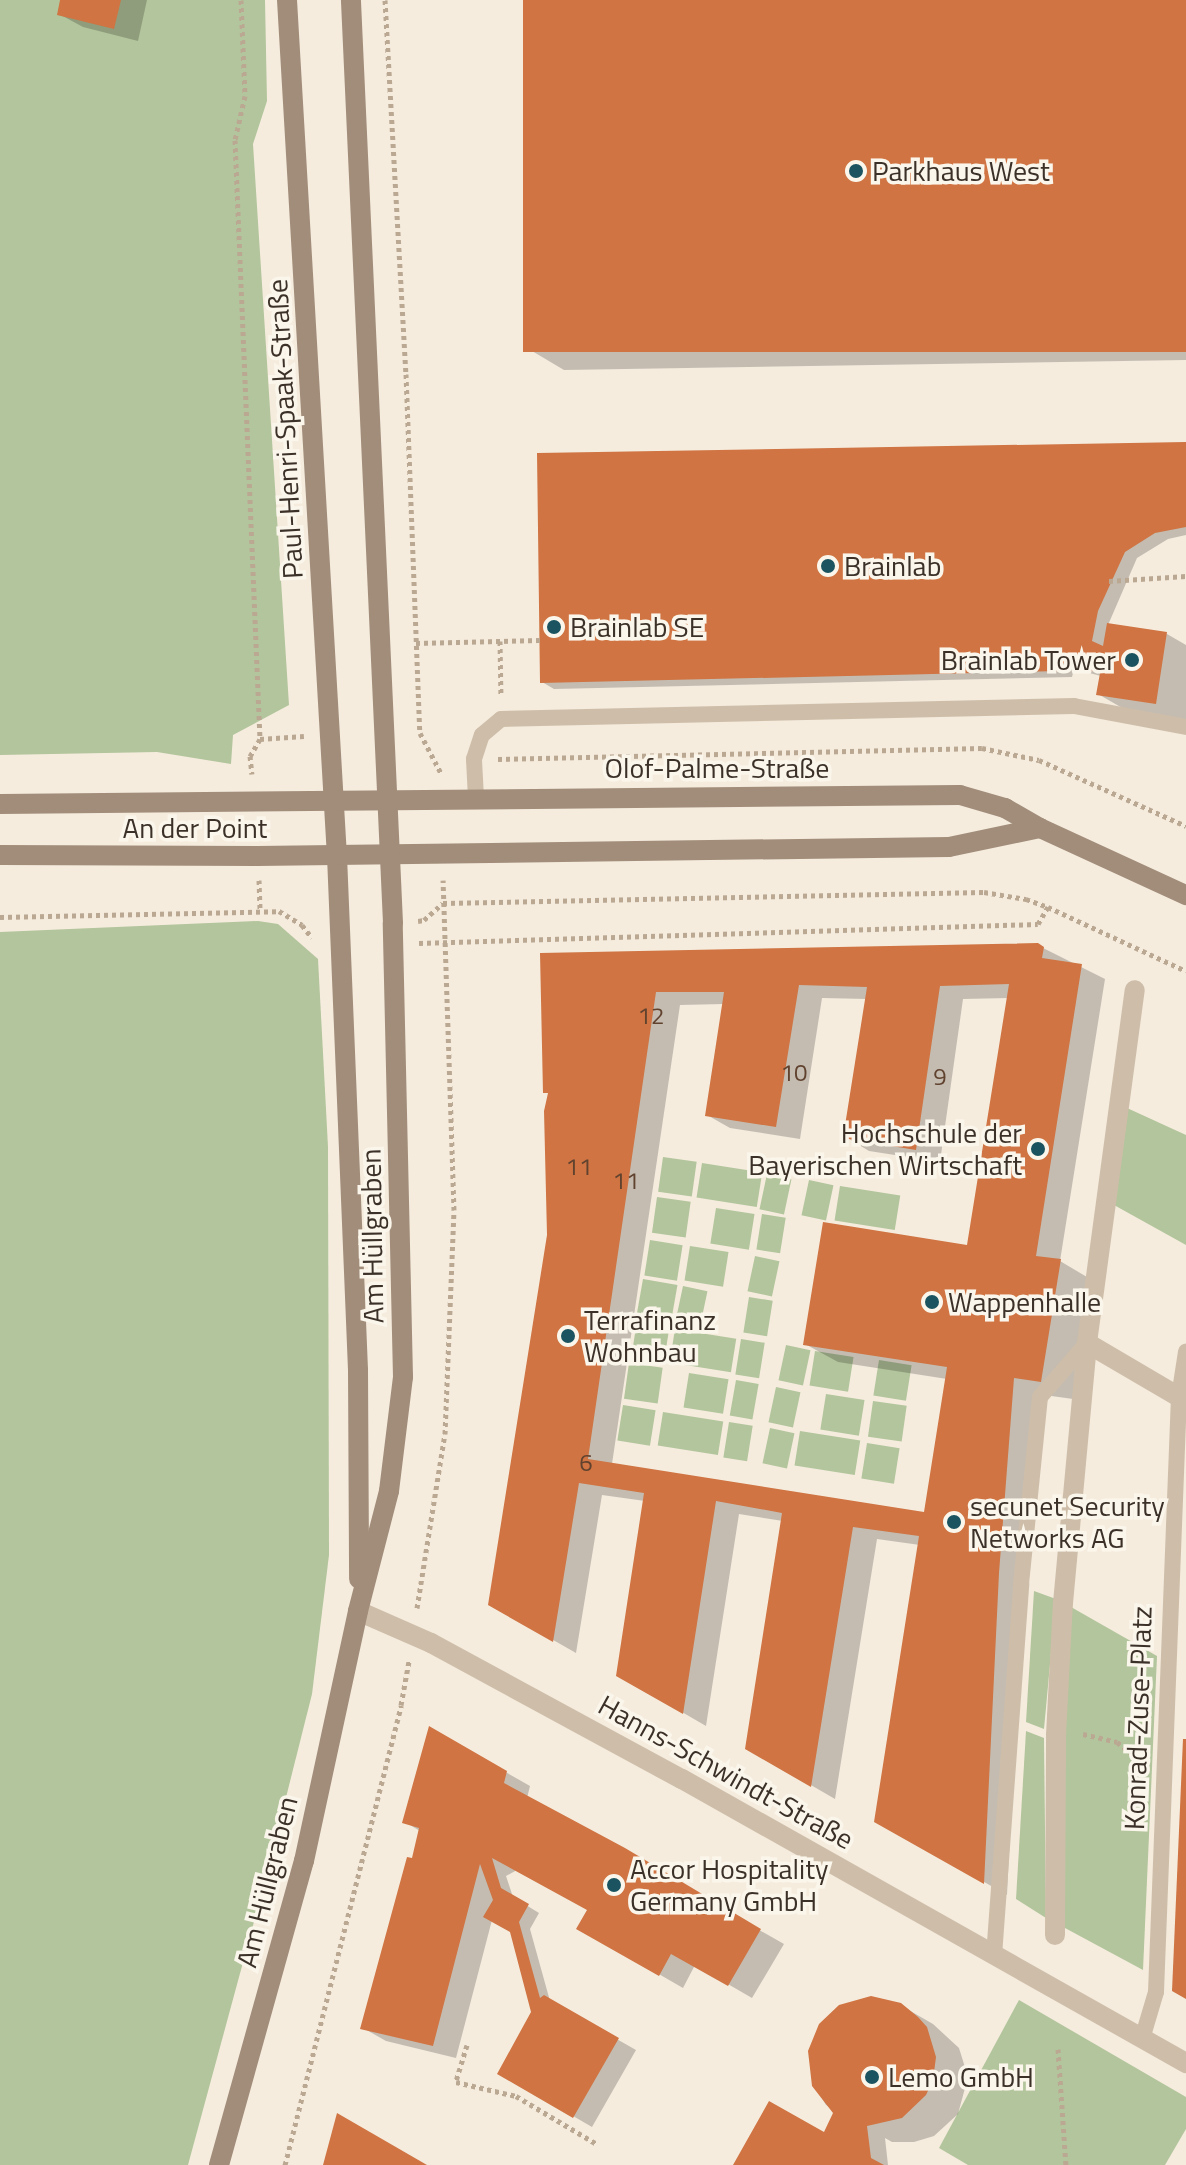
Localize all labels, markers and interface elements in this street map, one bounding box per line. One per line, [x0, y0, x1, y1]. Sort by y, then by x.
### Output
place label: Parkhaus West [872, 154, 1050, 188]
marker: Parkhaus West [847, 162, 865, 180]
street label: Paul-Henri-Spaak-Straße [260, 278, 310, 580]
place label: Brainlab [844, 549, 941, 583]
marker: Brainlab [819, 557, 837, 575]
place label: Brainlab SE [570, 610, 704, 644]
marker: Brainlab SE [545, 618, 563, 636]
place label: Brainlab Tower [941, 643, 1116, 677]
marker: Brainlab Tower [1123, 651, 1141, 669]
street label: Olof-Palme-Straße [605, 751, 829, 785]
street label: An der Point [123, 811, 267, 845]
house number: 12 [638, 1002, 664, 1030]
house number: 10 [781, 1059, 807, 1087]
house number: 9 [933, 1063, 947, 1091]
place label: Hochschule der Bayerischen Wirtschaft [748, 1116, 1022, 1182]
marker: Hochschule der Bayerischen Wirtschaft [1029, 1140, 1047, 1158]
street label: Am Hüllgraben [354, 1148, 390, 1324]
house number: 11 [566, 1153, 592, 1181]
house number: 11 [613, 1167, 639, 1195]
place label: Wappenhalle [948, 1285, 1101, 1319]
marker: Wappenhalle [923, 1293, 941, 1311]
place label: Terrafinanz Wohnbau [584, 1303, 716, 1369]
marker: Terrafinanz Wohnbau [559, 1327, 577, 1345]
house number: 6 [579, 1449, 593, 1477]
place label: secunet Security Networks AG [970, 1489, 1165, 1555]
marker: secunet Security Networks AG [945, 1513, 963, 1531]
street label: Konrad-Zuse-Platz [1117, 1605, 1159, 1831]
street label: Hanns-Schwindt-Straße [593, 1688, 859, 1856]
street label: Am Hüllgraben [230, 1793, 304, 1971]
place label: Accor Hospitality Germany GmbH [630, 1852, 828, 1918]
marker: Accor Hospitality Germany GmbH [605, 1876, 623, 1894]
place label: Lemo GmbH [888, 2060, 1034, 2094]
marker: Lemo GmbH [863, 2068, 881, 2086]

